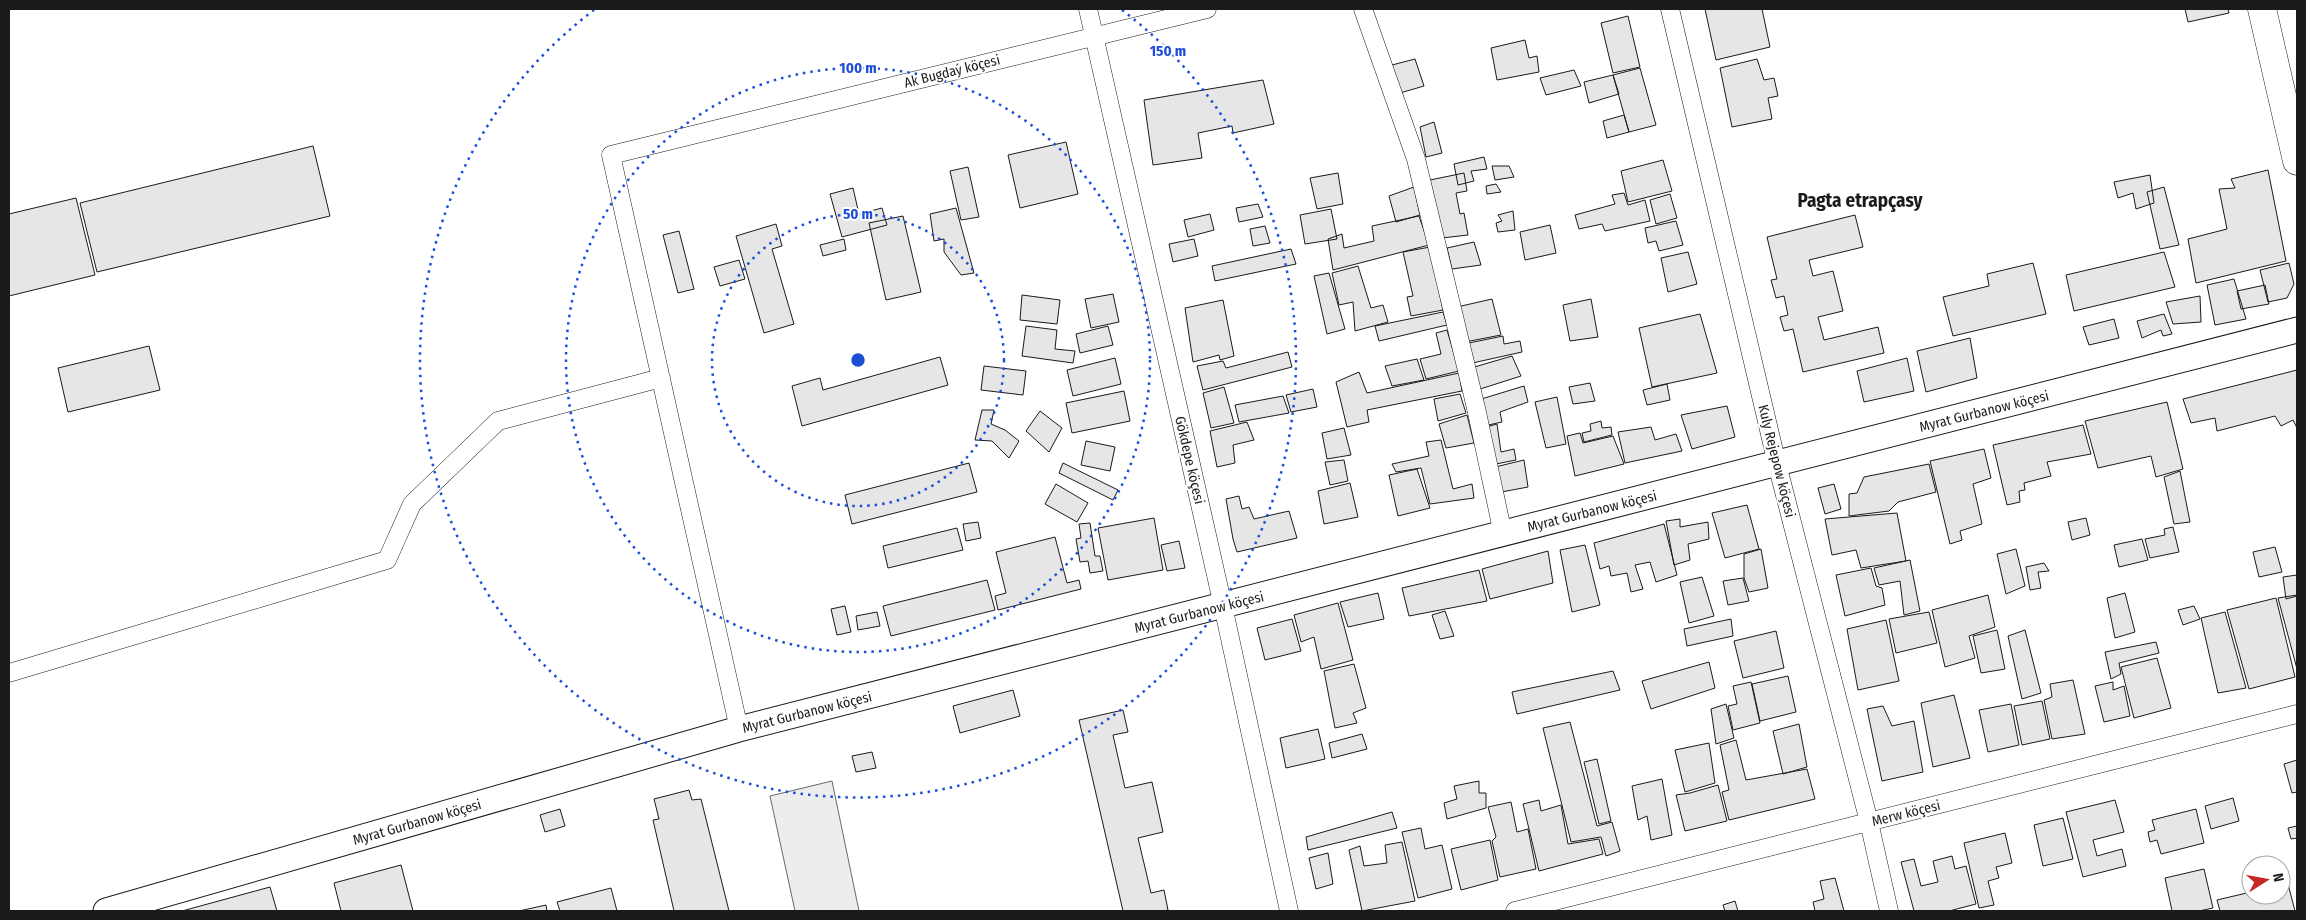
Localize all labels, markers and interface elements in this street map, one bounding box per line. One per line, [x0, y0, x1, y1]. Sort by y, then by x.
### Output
text: 150 m [1150, 42, 1186, 60]
street label: Ak Bugdaý köçesi [902, 51, 1002, 92]
text: 100 m [839, 59, 877, 77]
district label: Pagta etrapçasy [1797, 189, 1923, 212]
text: 50 m [843, 205, 873, 223]
centre of rings [849, 351, 867, 369]
street label: Myrat Gurbanow köçesi [1918, 387, 2051, 436]
street label: Kuly Rejepow köçesi [1754, 403, 1799, 519]
street label: Gökdepe köçesi [1171, 414, 1208, 506]
street label: Myrat Gurbanow köçesi [1526, 487, 1659, 536]
street label: Myrat Gurbanow köçesi [1133, 588, 1266, 637]
street label: Myrat Gurbanow köçesi [741, 688, 874, 737]
street label: Myrat Gurbanow köçesi [351, 796, 483, 849]
street label: Merw köçesi [1870, 797, 1942, 830]
north arrow [2241, 855, 2291, 905]
text: N [2269, 872, 2287, 883]

